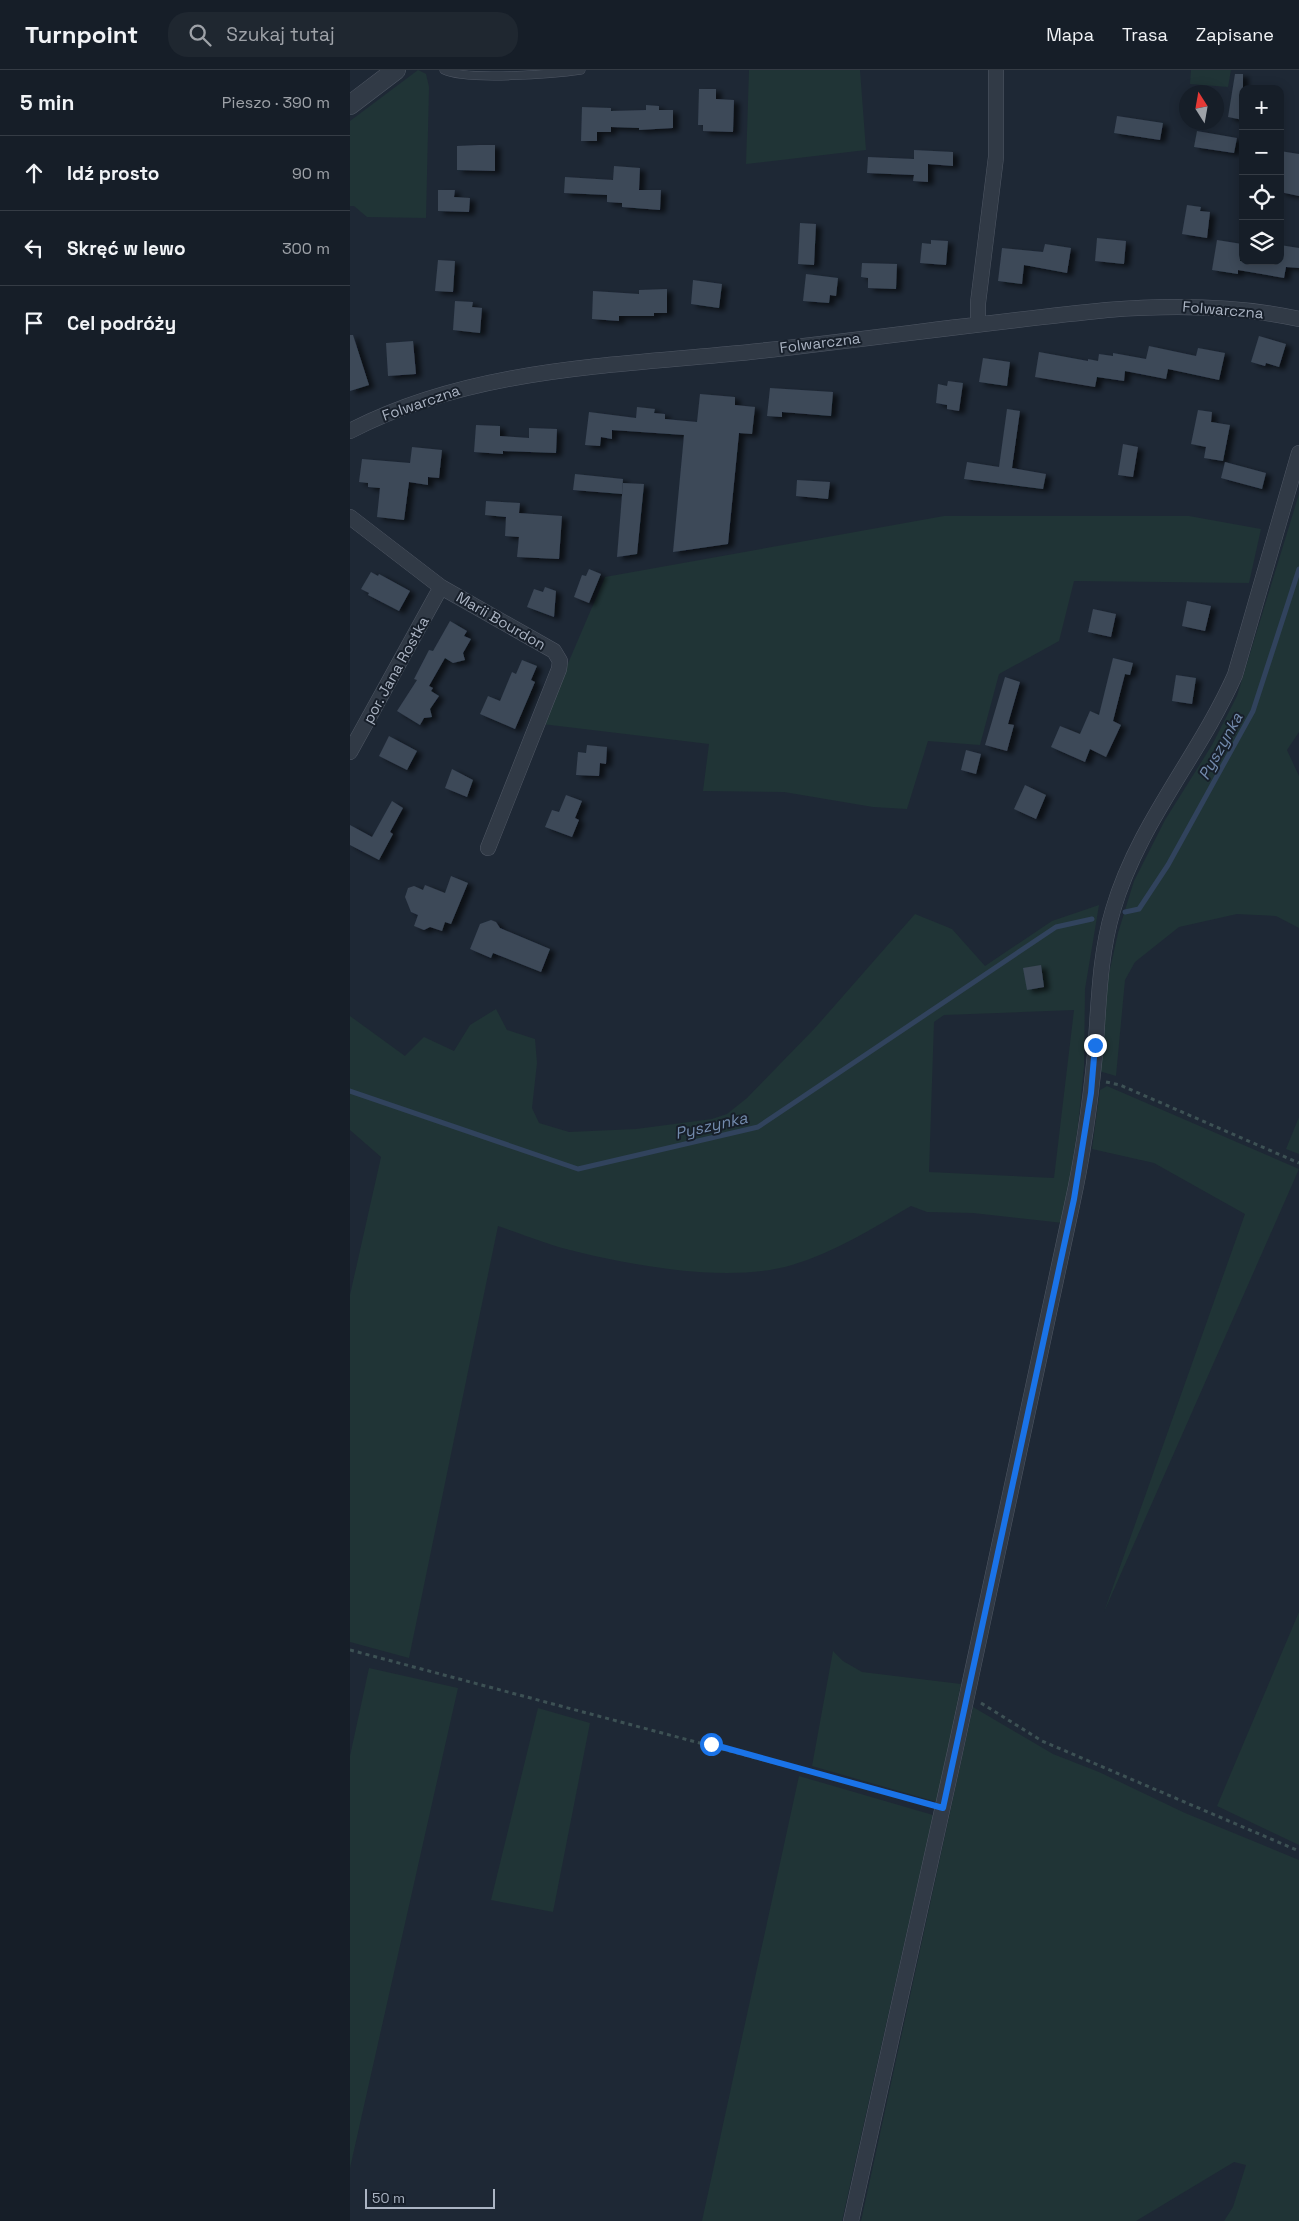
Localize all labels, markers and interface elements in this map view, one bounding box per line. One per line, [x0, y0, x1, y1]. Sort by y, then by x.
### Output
search box [168, 12, 518, 57]
text: Turnpoint [25, 19, 138, 50]
icon: search [186, 21, 214, 49]
text: Szukaj tutaj [226, 22, 335, 47]
text: Mapa [1046, 23, 1094, 46]
text: Trasa [1122, 23, 1168, 46]
text: Zapisane [1196, 23, 1274, 46]
north arrow [1179, 85, 1224, 130]
map controls [1239, 85, 1284, 265]
button: + [1239, 85, 1284, 130]
text: 5 min [20, 89, 74, 116]
text: Pieszo · 390 m [222, 92, 330, 113]
button: − [1239, 130, 1284, 175]
icon: ahead [20, 159, 48, 187]
text: Idź prosto [67, 161, 159, 186]
text: 90 m [292, 163, 330, 184]
button: locate [1239, 175, 1284, 220]
button: layers [1239, 220, 1284, 265]
icon: left [20, 234, 48, 262]
text: Skręć w lewo [67, 236, 186, 261]
text: 300 m [282, 238, 330, 259]
street label: Folwarczna [1182, 297, 1265, 323]
icon: arrive [20, 309, 48, 337]
text: Cel podróży [67, 311, 176, 336]
street label: Folwarczna [778, 328, 862, 357]
street label: Folwarczna [379, 380, 463, 425]
street label: Marii Bourdon [453, 587, 549, 654]
street label: por. Jana Rostka [358, 613, 433, 727]
water label: Pyszynka [1193, 708, 1248, 783]
route end [1084, 1034, 1107, 1057]
water label: Pyszynka [673, 1107, 750, 1144]
route start [700, 1733, 723, 1756]
scale bar [365, 2186, 495, 2209]
text: 50 m [372, 2189, 405, 2207]

